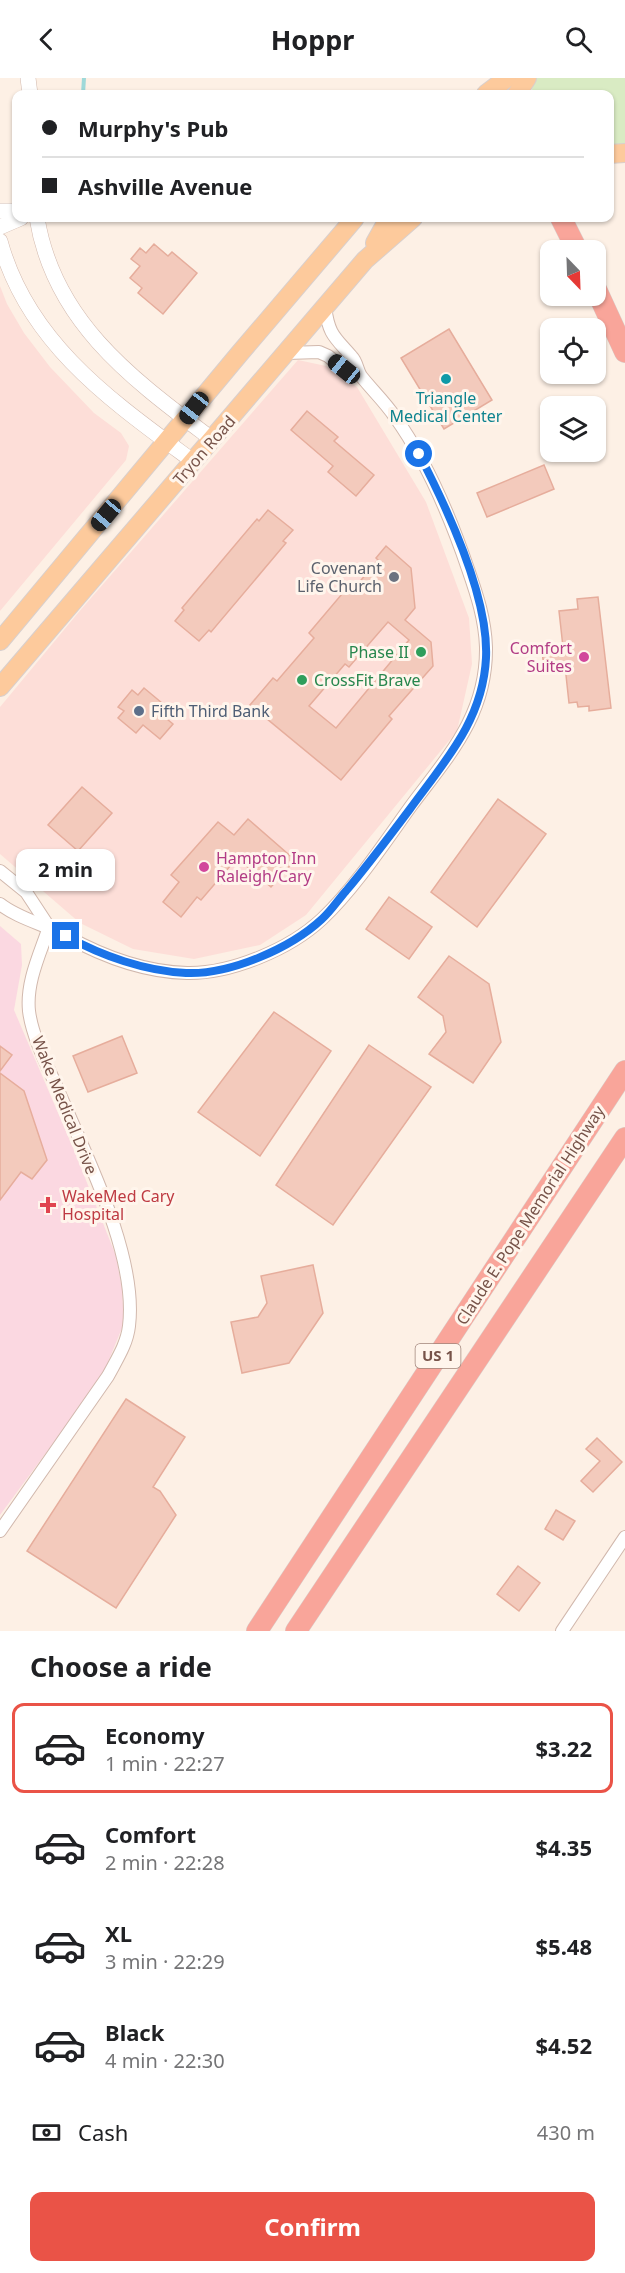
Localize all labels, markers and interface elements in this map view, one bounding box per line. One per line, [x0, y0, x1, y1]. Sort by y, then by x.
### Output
text: Hoppr [271, 21, 354, 58]
icon: back [30, 23, 63, 56]
icon: search [562, 23, 595, 56]
text: Murphy's Pub [78, 113, 228, 143]
text: Ashville Avenue [78, 171, 252, 201]
north arrow [540, 240, 606, 306]
map controls [540, 240, 606, 462]
button: locate [540, 318, 606, 384]
car [324, 351, 364, 387]
marker: Triangle Medical Center [439, 372, 453, 386]
place label: Triangle Medical Center [390, 387, 503, 427]
car [176, 388, 212, 428]
button: layers [540, 396, 606, 462]
street label: Tryon Road [168, 411, 240, 489]
route start [405, 440, 432, 467]
car [88, 495, 124, 535]
place label: Covenant Life Church [297, 557, 382, 597]
marker: Covenant Life Church [387, 570, 401, 584]
place label: Comfort Suites [510, 637, 572, 677]
place label: Phase II [349, 641, 409, 663]
marker: Phase II [414, 645, 428, 659]
marker: Comfort Suites [577, 650, 591, 664]
place label: CrossFit Brave [314, 669, 421, 691]
marker: CrossFit Brave [295, 673, 309, 687]
place label: Fifth Third Bank [151, 700, 270, 722]
marker: Fifth Third Bank [132, 704, 146, 718]
place label: Hampton Inn Raleigh/Cary [216, 847, 316, 887]
callout: 2 min [16, 849, 116, 891]
text: 2 min [38, 856, 93, 883]
marker: Hampton Inn Raleigh/Cary [197, 860, 211, 874]
route end [52, 922, 79, 949]
street label: Wake Medical Drive [27, 1033, 103, 1177]
street label: Claude E. Pope Memorial Highway [451, 1100, 610, 1329]
place label: WakeMed Cary Hospital [62, 1185, 175, 1225]
marker: WakeMed Cary Hospital [39, 1196, 57, 1214]
road number: US 1 [416, 1344, 460, 1368]
text: Choose a ride [30, 1648, 212, 1685]
text: Economy [105, 1720, 204, 1750]
icon: car [33, 1721, 87, 1775]
text: $3.22 [535, 1733, 592, 1763]
text: 1 min · 22:27 [105, 1750, 225, 1777]
text: Comfort [105, 1819, 196, 1849]
icon: car [33, 1820, 87, 1874]
text: $4.35 [535, 1832, 592, 1862]
text: 2 min · 22:28 [105, 1849, 225, 1876]
text: XL [105, 1918, 132, 1948]
icon: car [33, 1919, 87, 1973]
text: $5.48 [535, 1931, 592, 1961]
text: 3 min · 22:29 [105, 1948, 225, 1975]
text: Black [105, 2017, 164, 2047]
icon: car [33, 2018, 87, 2072]
text: $4.52 [535, 2030, 592, 2060]
text: 4 min · 22:30 [105, 2047, 225, 2074]
icon: cash [30, 2116, 63, 2149]
text: Cash [78, 2117, 128, 2147]
text: 430 m [537, 2119, 595, 2146]
button: Confirm [30, 2192, 595, 2261]

